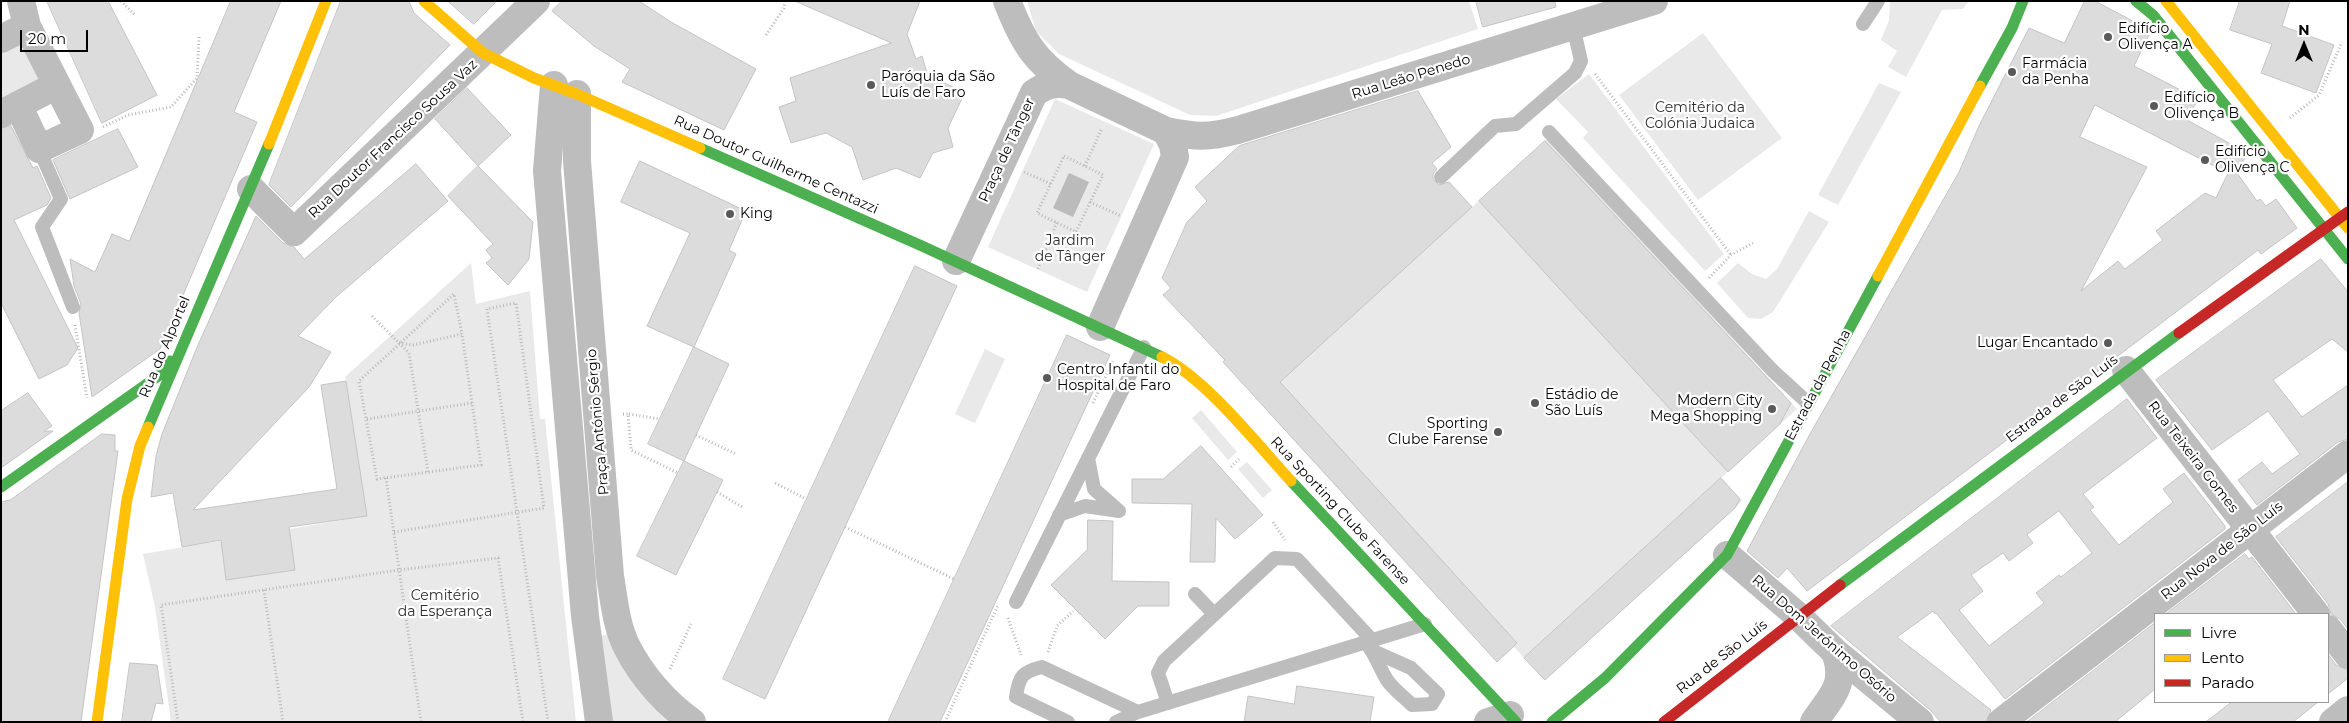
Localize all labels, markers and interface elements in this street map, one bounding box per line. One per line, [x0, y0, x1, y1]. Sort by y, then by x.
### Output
scale bar [22, 20, 90, 52]
north arrow [2279, 20, 2329, 70]
place label: Edifício Olivença A [2118, 21, 2192, 54]
text: N [2298, 21, 2310, 39]
text: 20 m [28, 29, 66, 48]
marker: Edifício Olivença A [2102, 31, 2114, 43]
street label: Rua Leão Penedo [1350, 51, 1472, 103]
street label: Rua Doutor Francisco Sousa Vaz [305, 56, 481, 222]
place label: Farmácia da Penha [2022, 56, 2089, 88]
marker: Farmácia da Penha [2006, 66, 2018, 78]
place label: Paróquia da São Luís de Faro [881, 69, 995, 102]
marker: Paróquia da São Luís de Faro [865, 79, 877, 91]
place label: Edifício Olivença B [2164, 90, 2239, 122]
street label: Praça de Tânger [975, 95, 1039, 205]
park label: Cemitério da Colónia Judaica [1645, 100, 1755, 132]
marker: Edifício Olivença B [2148, 100, 2160, 112]
street label: Rua Doutor Guilherme Centazzi [671, 112, 881, 218]
place label: Edifício Olivença C [2215, 144, 2289, 176]
marker: Edifício Olivença C [2199, 154, 2211, 166]
place label: King [740, 206, 773, 222]
marker: King [724, 208, 736, 220]
park label: Jardim de Tânger [1035, 233, 1105, 266]
street label: Rua do Alportel [136, 294, 194, 400]
street label: Estrada da Penha [1782, 327, 1854, 443]
place label: Lugar Encantado [1977, 335, 2098, 351]
marker: Lugar Encantado [2102, 337, 2114, 349]
street label: Praça António Sérgio [583, 348, 613, 496]
street label: Estrada de São Luís [2003, 351, 2121, 447]
place label: Centro Infantil do Hospital de Faro [1057, 362, 1179, 394]
marker: Centro Infantil do Hospital de Faro [1041, 372, 1053, 384]
place label: Estádio de São Luís [1545, 387, 1618, 420]
place label: Modern City Mega Shopping [1650, 393, 1762, 426]
marker: Estádio de São Luís [1529, 397, 1541, 409]
street label: Rua Teixeira Gomes [2144, 398, 2242, 516]
marker: Modern City Mega Shopping [1766, 403, 1778, 415]
place label: Sporting Clube Farense [1388, 416, 1488, 448]
marker: Sporting Clube Farense [1492, 426, 1504, 438]
street label: Rua Sporting Clube Farense [1267, 433, 1413, 589]
street label: Rua Nova de São Luís [2158, 498, 2286, 604]
street label: Rua Dom Jerónimo Osório [1748, 572, 1900, 706]
park label: Cemitério da Esperança [398, 588, 492, 620]
legend [2154, 613, 2329, 703]
street label: Rua de São Luís [1673, 616, 1771, 698]
text: Livre [2201, 623, 2237, 642]
text: Lento [2201, 648, 2244, 667]
text: Parado [2201, 673, 2254, 692]

